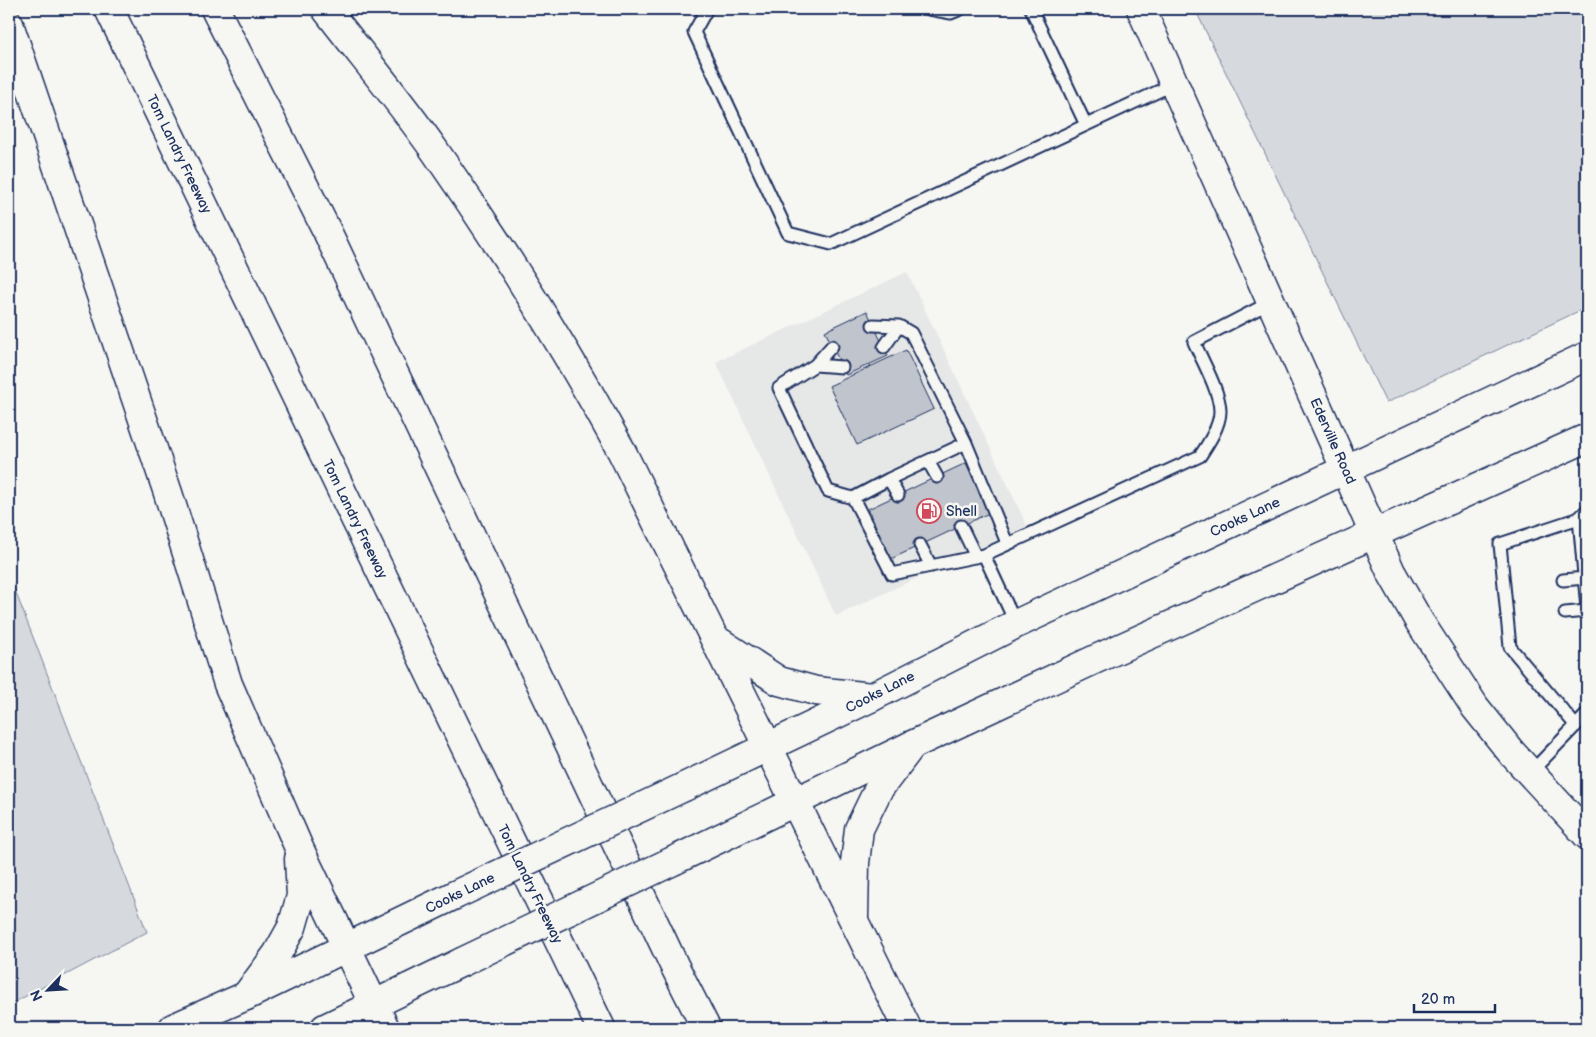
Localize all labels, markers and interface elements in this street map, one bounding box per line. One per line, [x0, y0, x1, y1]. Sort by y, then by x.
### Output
street label: Tom Landry Freeway [143, 92, 215, 217]
street label: Ederville Road [1306, 395, 1360, 487]
street label: Tom Landry Freeway [319, 457, 391, 582]
street label: Cooks Lane [1207, 493, 1283, 541]
fuel station icon: Shell [916, 498, 942, 524]
place label: Shell [946, 503, 977, 520]
street label: Cooks Lane [843, 667, 917, 717]
street label: Tom Landry Freeway [494, 822, 566, 947]
street label: Cooks Lane [422, 869, 498, 917]
north arrow [22, 964, 72, 1014]
scale bar [1414, 982, 1495, 1014]
text: N [27, 987, 47, 1004]
text: 20 m [1421, 990, 1455, 1009]

